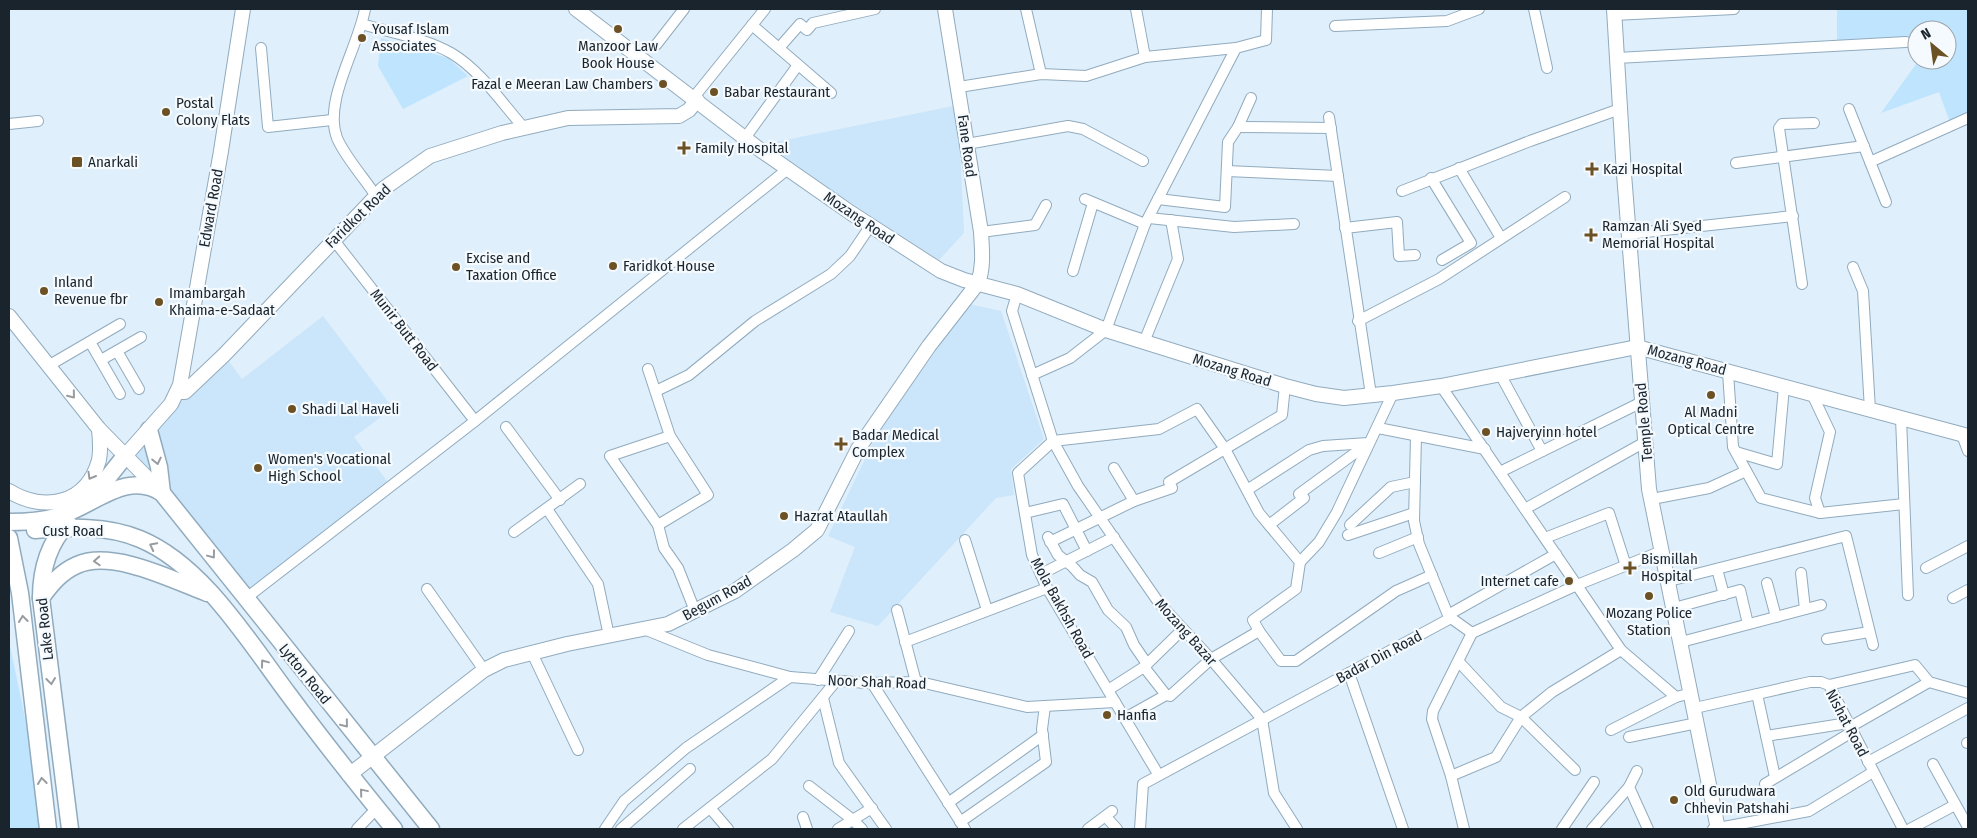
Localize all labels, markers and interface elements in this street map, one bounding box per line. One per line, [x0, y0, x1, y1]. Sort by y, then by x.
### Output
place label: Yousaf Islam Associates [372, 20, 449, 55]
north arrow [1907, 20, 1957, 70]
marker: Manzoor Law Book House [612, 23, 624, 35]
text: N [1918, 25, 1934, 44]
marker: Yousaf Islam Associates [356, 32, 368, 44]
place label: Manzoor Law Book House [578, 37, 658, 72]
place label: Fazal e Meeran Law Chambers [471, 75, 653, 93]
marker: Fazal e Meeran Law Chambers [657, 78, 669, 90]
place label: Babar Restaurant [724, 83, 830, 101]
marker: Babar Restaurant [708, 86, 720, 98]
place label: Postal Colony Flats [176, 94, 250, 129]
marker: Postal Colony Flats [160, 106, 172, 118]
street label: Fane Road [954, 114, 980, 178]
place label: Family Hospital [695, 139, 789, 157]
marker: Family Hospital [677, 141, 691, 155]
place label: Anarkali [88, 153, 138, 171]
marker: Anarkali [70, 155, 84, 169]
place label: Kazi Hospital [1603, 160, 1683, 178]
marker: Kazi Hospital [1585, 162, 1599, 176]
street label: Edward Road [195, 167, 227, 249]
street label: Faridkot Road [321, 180, 395, 252]
street label: Mozang Road [820, 188, 898, 248]
place label: Ramzan Ali Syed Memorial Hospital [1602, 217, 1714, 252]
marker: Ramzan Ali Syed Memorial Hospital [1584, 228, 1598, 242]
place label: Excise and Taxation Office [466, 249, 557, 284]
place label: Faridkot House [623, 257, 715, 275]
marker: Faridkot House [607, 260, 619, 272]
marker: Excise and Taxation Office [450, 261, 462, 273]
place label: Inland Revenue fbr [54, 273, 129, 308]
place label: Imambargah Khaima-e-Sadaat [169, 284, 275, 319]
marker: Inland Revenue fbr [38, 285, 50, 297]
street label: Munir Butt Road [366, 285, 442, 375]
marker: Imambargah Khaima-e-Sadaat [153, 296, 165, 308]
street label: Mozang Road [1645, 341, 1729, 379]
street label: Mozang Road [1191, 350, 1273, 390]
street label: Temple Road [1632, 382, 1656, 462]
one-way arrow [66, 389, 74, 398]
marker: Al Madni Optical Centre [1705, 389, 1717, 401]
place label: Shadi Lal Haveli [302, 400, 399, 418]
marker: Shadi Lal Haveli [286, 403, 298, 415]
place label: Al Madni Optical Centre [1668, 403, 1754, 438]
place label: Hajveryinn hotel [1496, 423, 1597, 441]
place label: Badar Medical Complex [852, 426, 939, 461]
marker: Hajveryinn hotel [1480, 426, 1492, 438]
marker: Badar Medical Complex [834, 437, 848, 451]
place label: Women's Vocational High School [268, 450, 391, 485]
one-way arrow [151, 457, 162, 466]
marker: Women's Vocational High School [252, 462, 264, 474]
one-way arrow [88, 470, 98, 479]
place label: Hazrat Ataullah [794, 507, 888, 525]
marker: Hazrat Ataullah [778, 510, 790, 522]
street label: Cust Road [42, 522, 104, 540]
one-way arrow [149, 542, 158, 552]
one-way arrow [206, 549, 215, 559]
place label: Bismillah Hospital [1641, 550, 1698, 585]
street label: Mola Bakhsh Road [1027, 554, 1097, 662]
one-way arrow [92, 555, 100, 566]
marker: Bismillah Hospital [1623, 561, 1637, 575]
street label: Begum Road [679, 572, 755, 624]
place label: Internet cafe [1481, 572, 1559, 590]
marker: Internet cafe [1563, 575, 1575, 587]
marker: Mozang Police Station [1643, 590, 1655, 602]
street label: Mozang Bazar [1151, 595, 1221, 670]
street label: Lake Road [33, 597, 57, 661]
place label: Mozang Police Station [1606, 604, 1692, 639]
one-way arrow [18, 615, 29, 623]
street label: Badar Din Road [1333, 627, 1425, 687]
street label: Lytton Road [275, 640, 335, 708]
one-way arrow [262, 660, 270, 669]
street label: Noor Shah Road [827, 671, 927, 693]
one-way arrow [46, 677, 56, 685]
street label: Nishat Road [1822, 686, 1872, 760]
place label: Hanfia [1117, 706, 1157, 724]
marker: Hanfia [1101, 709, 1113, 721]
one-way arrow [340, 718, 349, 727]
one-way arrow [37, 777, 48, 785]
place label: Old Gurudwara Chhevin Patshahi [1684, 782, 1789, 817]
one-way arrow [360, 788, 369, 797]
marker: Old Gurudwara Chhevin Patshahi [1668, 794, 1680, 806]

